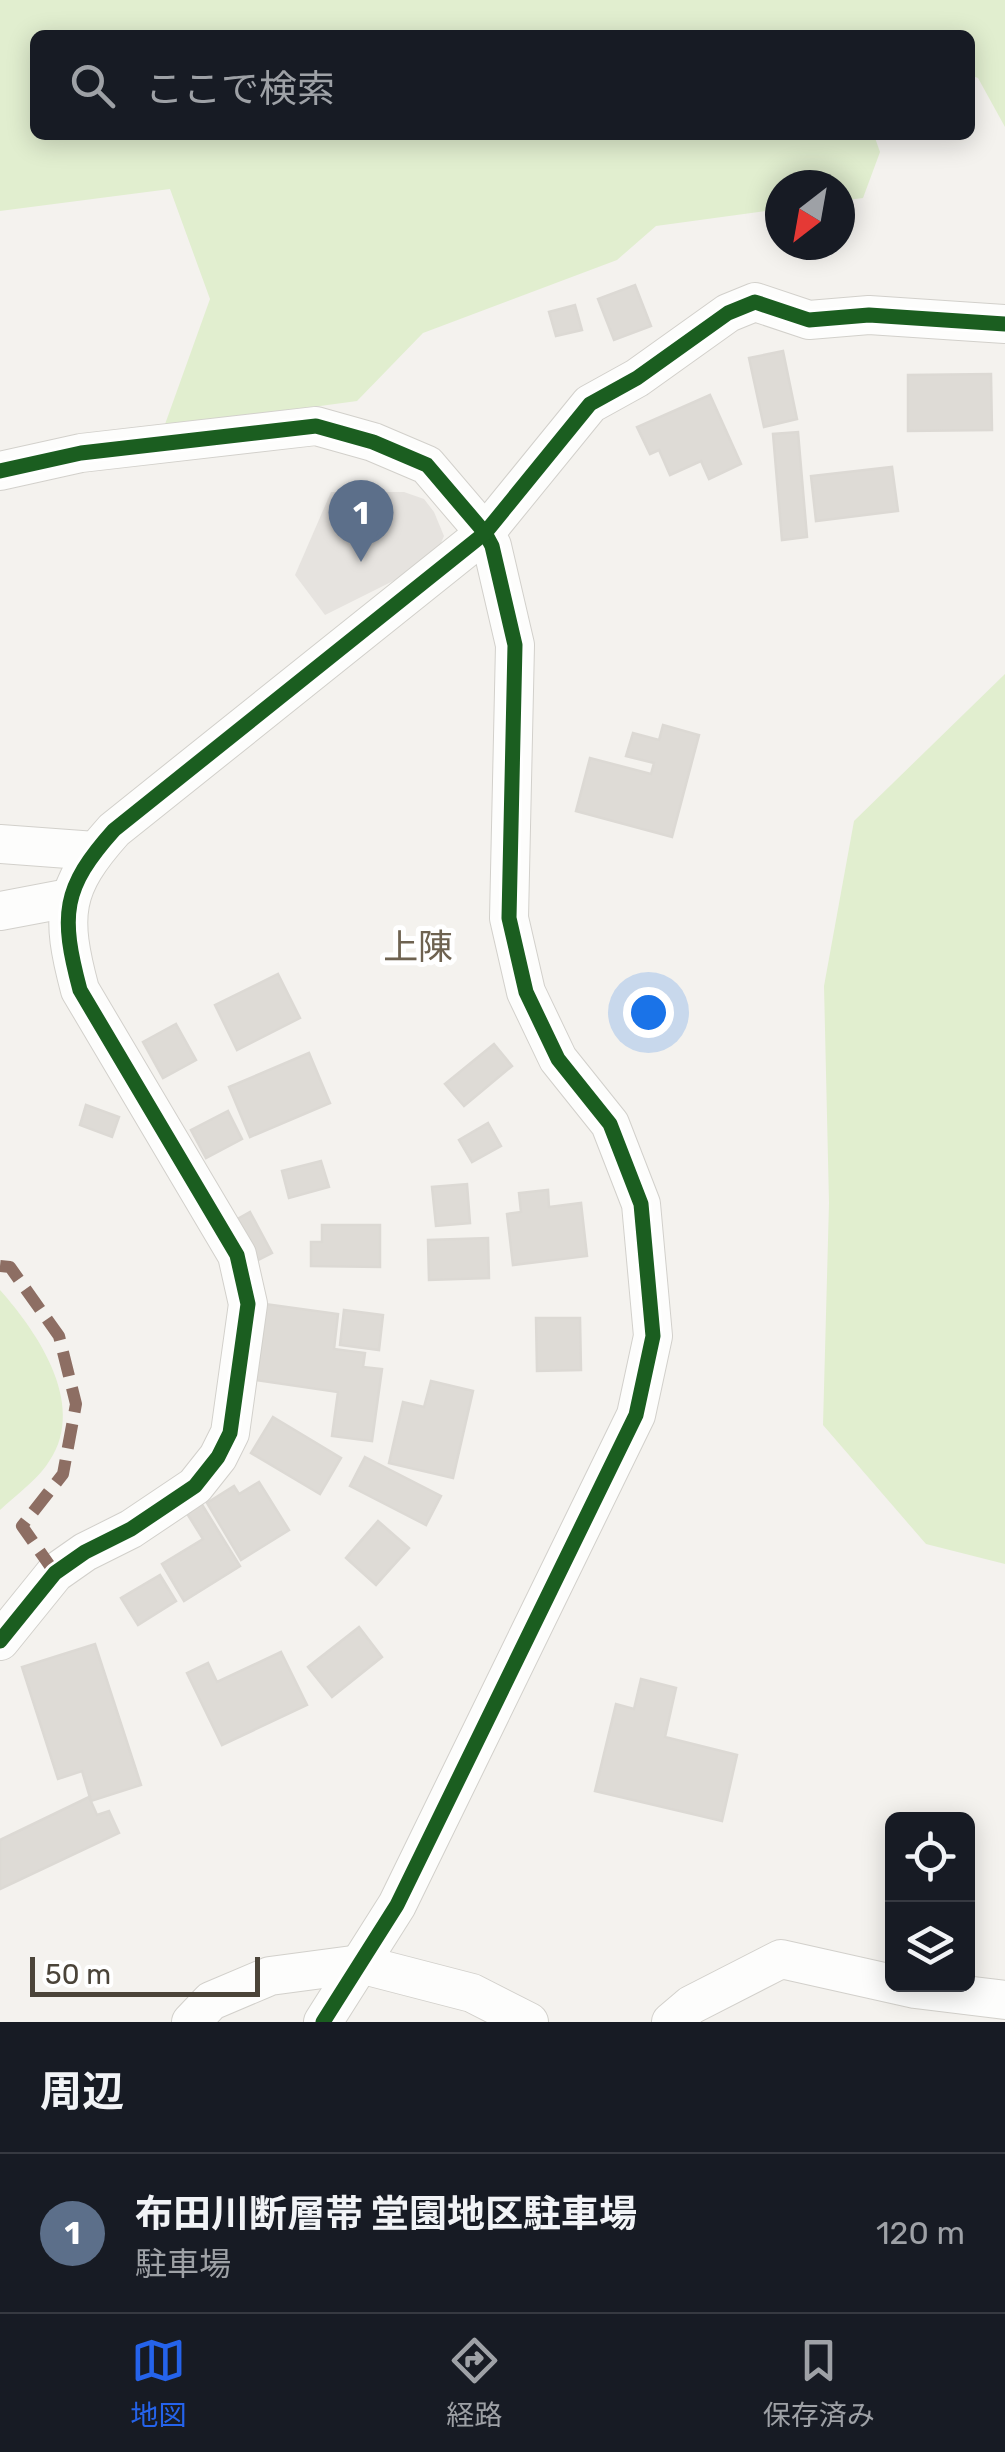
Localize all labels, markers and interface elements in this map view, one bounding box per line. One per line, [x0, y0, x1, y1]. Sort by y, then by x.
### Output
search box [30, 30, 975, 140]
icon: search [65, 58, 120, 113]
text: ここで検索 [145, 66, 335, 112]
north arrow [765, 170, 855, 260]
pin: 1 [328, 480, 394, 562]
district label: 上陳 [383, 926, 453, 968]
your location [623, 987, 674, 1038]
map controls [885, 1812, 975, 1992]
button: locate [885, 1812, 975, 1902]
button: layers [885, 1902, 975, 1992]
scale bar [30, 1952, 260, 1996]
text: 50 m [45, 1958, 111, 1991]
text: 周辺 [40, 2067, 124, 2117]
text: 布田川断層帯 堂園地区駐車場 [135, 2191, 637, 2237]
text: 1 [65, 2214, 80, 2252]
text: 120 m [876, 2214, 965, 2252]
text: 駐車場 [135, 2245, 231, 2283]
tab: 地図 [130, 2333, 186, 2433]
tab: 経路 [446, 2333, 503, 2433]
tab: 保存済み [763, 2333, 875, 2433]

